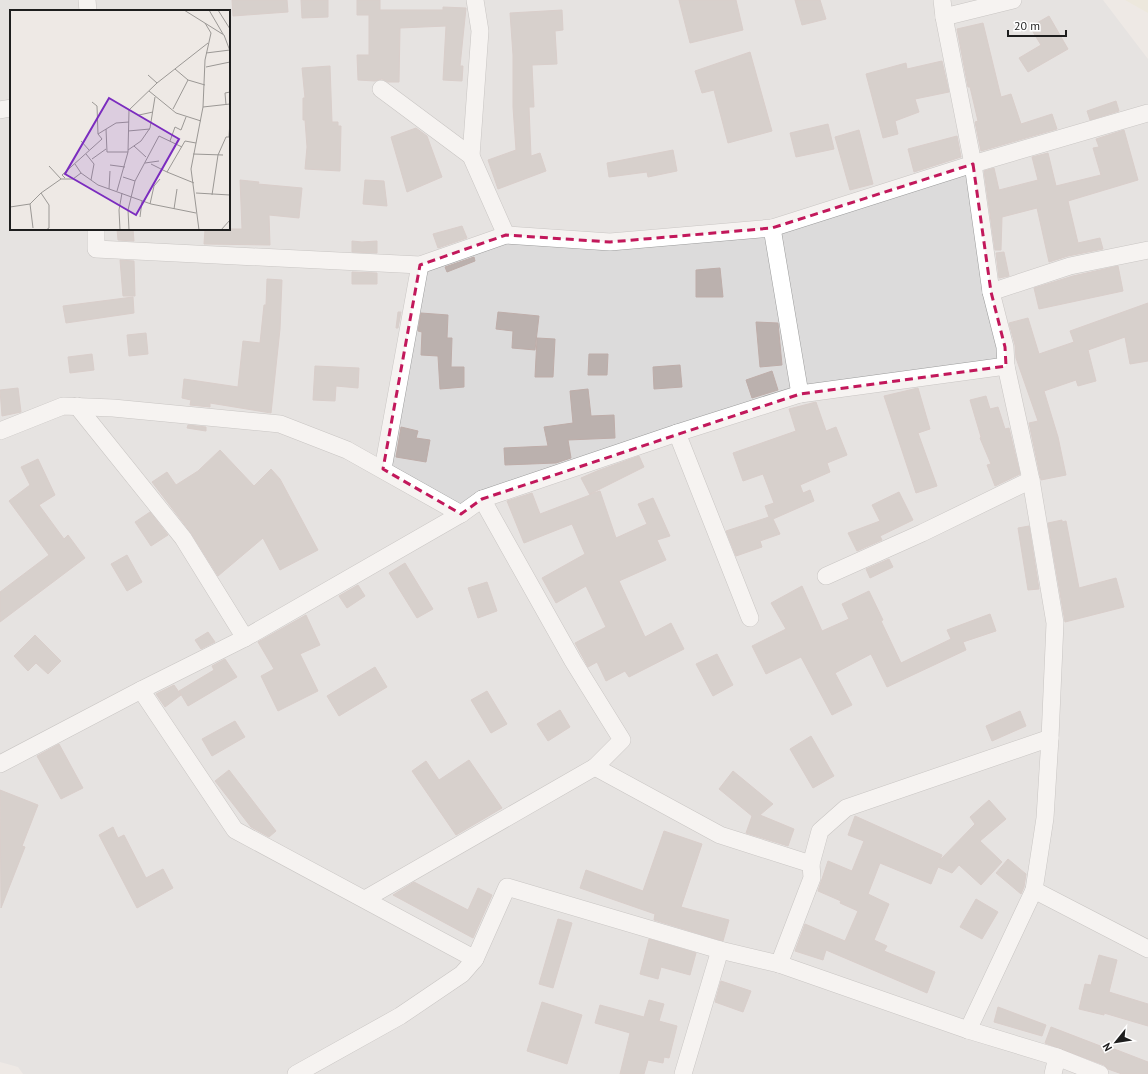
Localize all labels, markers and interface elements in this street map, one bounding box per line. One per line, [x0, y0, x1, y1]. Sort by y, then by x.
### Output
inset map [10, 10, 230, 230]
scale bar [1008, 12, 1066, 38]
text: 20 m [1014, 18, 1040, 33]
north arrow [1096, 1022, 1136, 1062]
text: N [1099, 1040, 1115, 1054]

